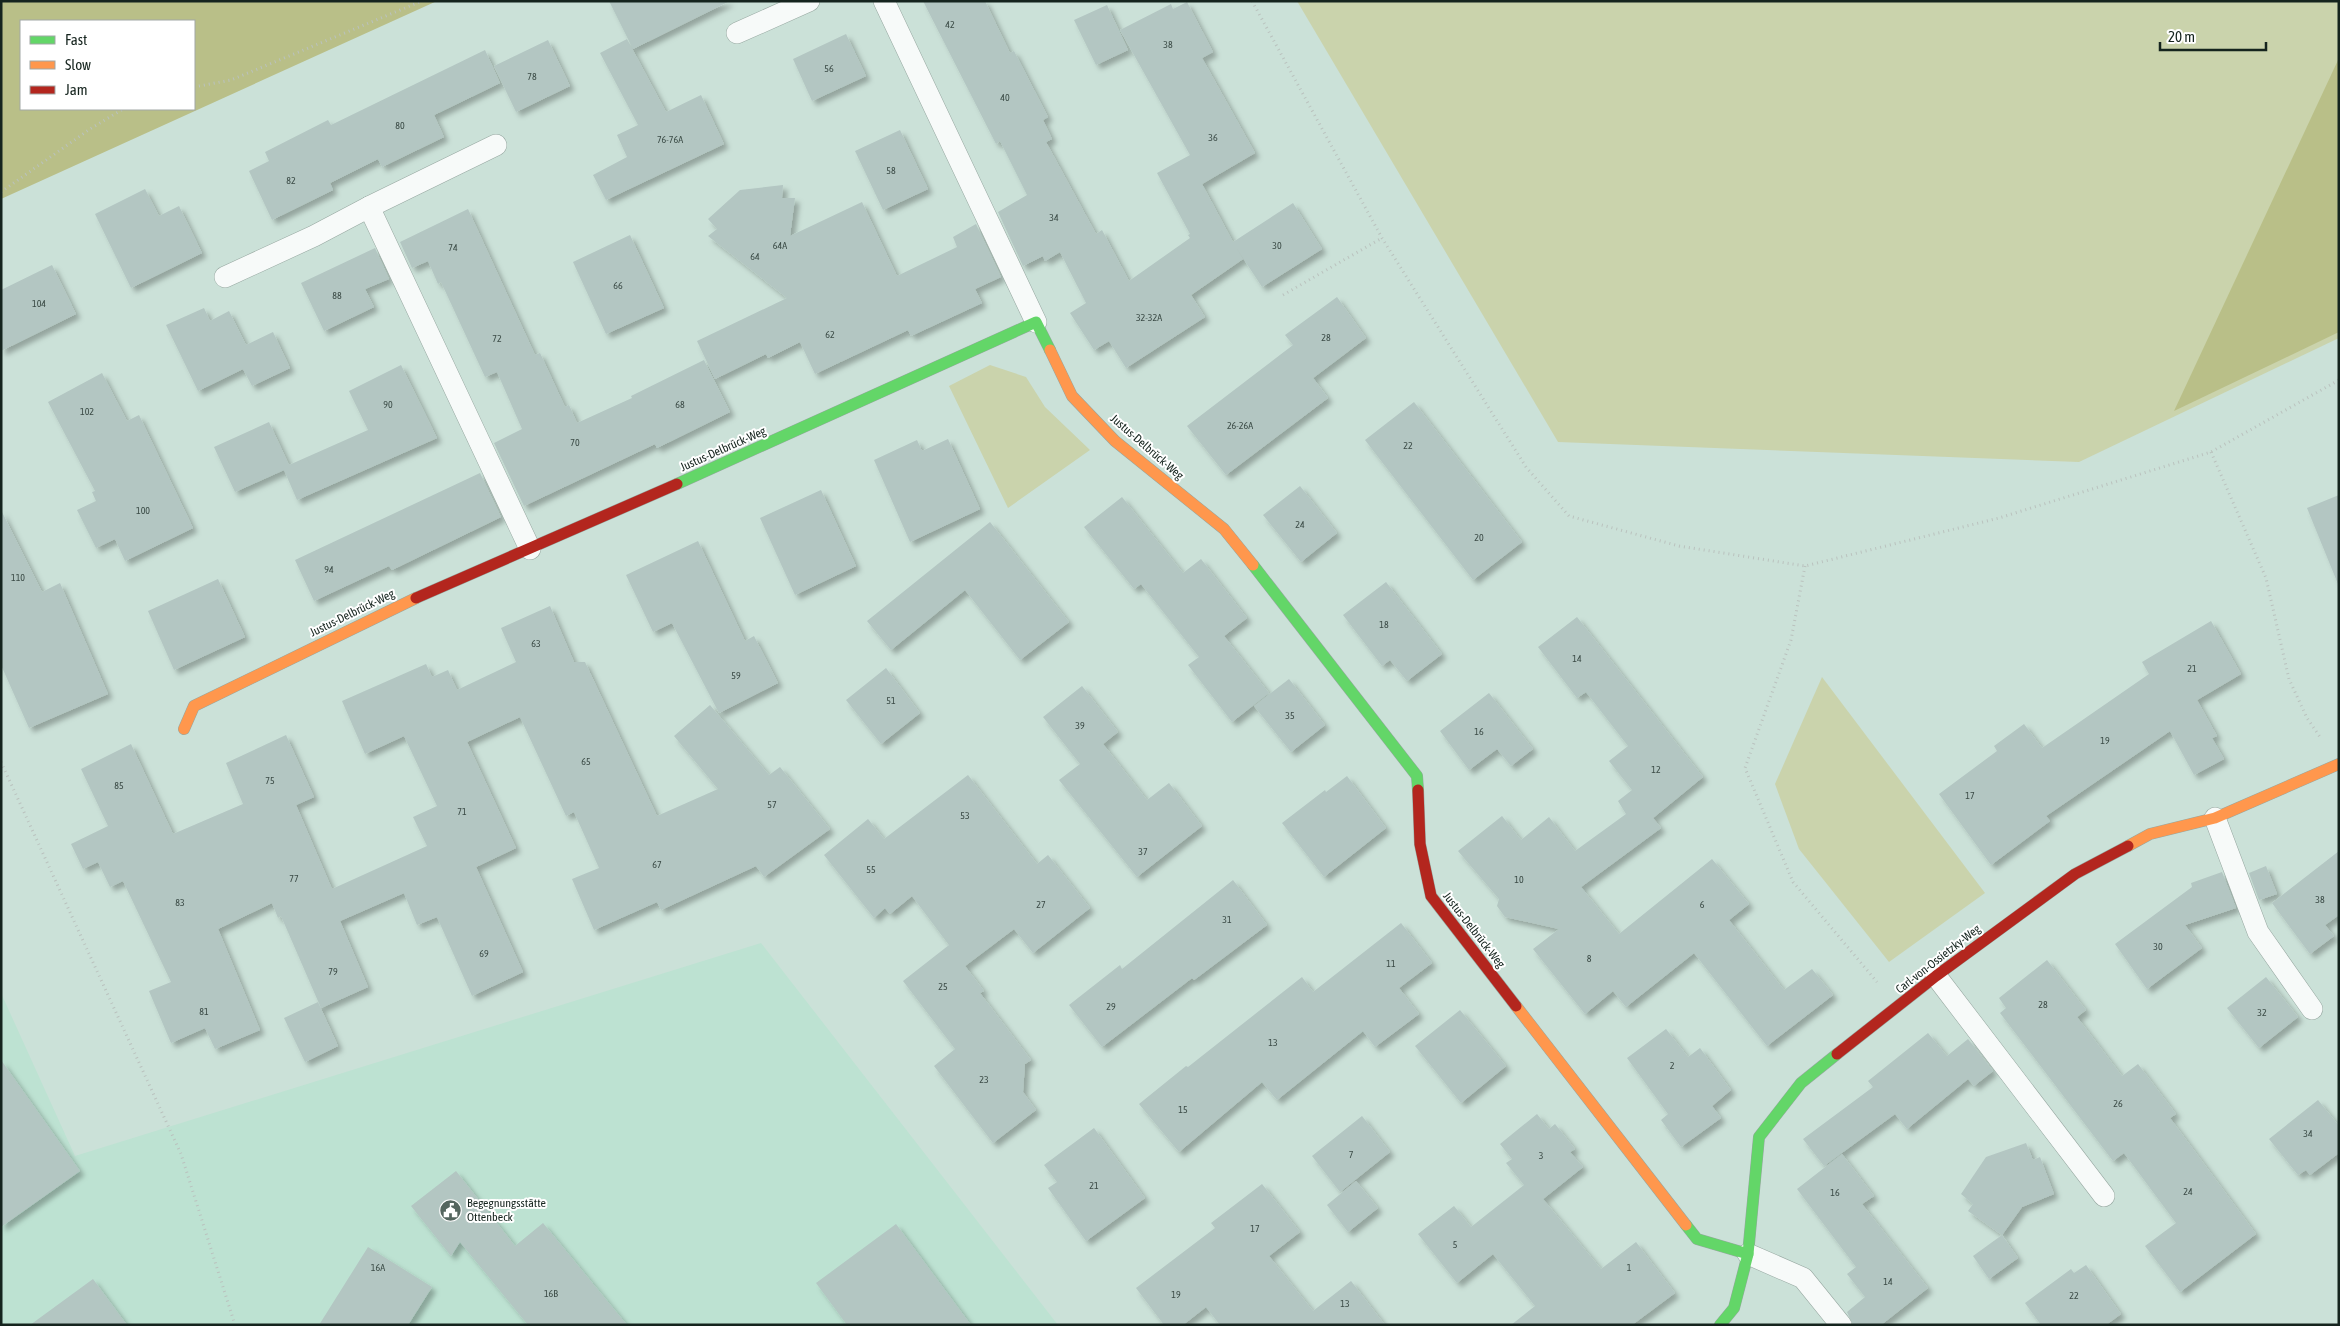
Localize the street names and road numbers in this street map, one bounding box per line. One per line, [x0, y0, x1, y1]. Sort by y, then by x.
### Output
street label: Justus-Delbrück-Weg [1108, 411, 1187, 483]
street label: Justus-Delbrück-Weg [678, 423, 769, 474]
street label: Justus-Delbrück-Weg [307, 586, 397, 640]
street label: Justus-Delbrück-Weg [1440, 889, 1508, 971]
street label: Carl-von-Ossietzky-Weg [1893, 921, 1984, 996]

